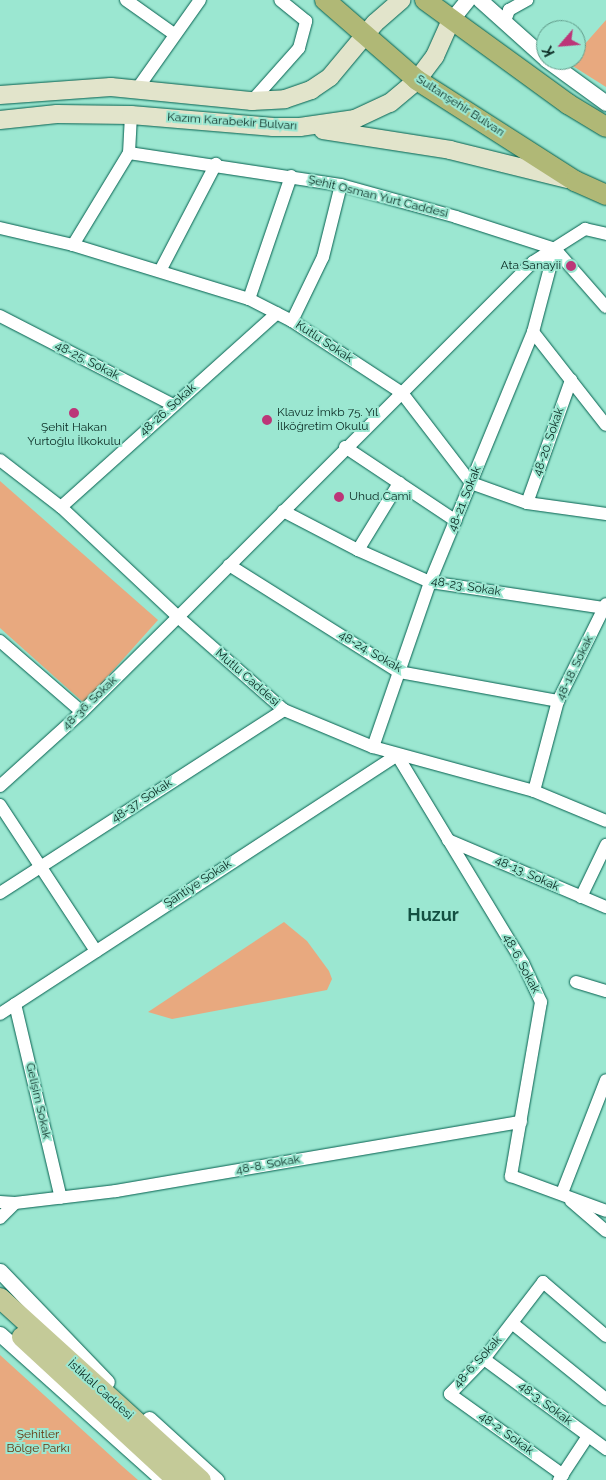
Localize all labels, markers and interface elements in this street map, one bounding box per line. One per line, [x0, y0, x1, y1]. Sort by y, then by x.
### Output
north arrow [536, 20, 586, 70]
text: K [539, 44, 558, 59]
street label: Sultanşehir Bulvarı [413, 72, 507, 140]
street label: Kazım Karabekir Bulvarı [166, 110, 298, 134]
street label: Şehit Osman Yurt Caddesi [306, 173, 450, 221]
place label: Ata Sanayii [501, 259, 561, 273]
marker: Ata Sanayii [565, 260, 577, 272]
street label: Kutlu Sokak [293, 318, 355, 366]
street label: 48-25. Sokak [52, 339, 122, 383]
street label: 48-26. Sokak [137, 381, 199, 439]
place label: Klavuz İmkb 75. Yıl İlköğretim Okulu [277, 406, 379, 434]
street label: 48-20. Sokak [531, 406, 567, 478]
marker: Şehit Hakan Yurtoğlu İlkokulu [68, 407, 80, 419]
marker: Klavuz İmkb 75. Yıl İlköğretim Okulu [261, 414, 273, 426]
place label: Şehit Hakan Yurtoğlu İlkokulu [27, 421, 121, 449]
street label: 48-21. Sokak [445, 464, 485, 534]
place label: Uhud Cami [349, 490, 411, 504]
marker: Uhud Cami [333, 491, 345, 503]
street label: 48-23. Sokak [430, 574, 502, 600]
street label: 48-24. Sokak [336, 628, 404, 676]
street label: 48-18. Sokak [553, 633, 597, 703]
street label: Mutlu Caddesi [212, 646, 282, 710]
street label: 48-36. Sokak [59, 673, 121, 733]
street label: 48-37. Sokak [109, 776, 175, 826]
street label: 48-13. Sokak [492, 853, 562, 895]
street label: Şantiye Sokak [162, 857, 234, 911]
district label: Huzur [407, 904, 459, 926]
street label: 48-6. Sokak [499, 932, 543, 996]
street label: Gelişim Sokak [22, 1062, 54, 1140]
street label: 48-8. Sokak [235, 1152, 301, 1178]
street label: 48-6. Sokak [451, 1333, 505, 1391]
street label: İstiklal Caddesi [64, 1357, 136, 1423]
street label: 48-3. Sokak [515, 1379, 575, 1429]
street label: 48-2. Sokak [476, 1409, 536, 1459]
park label: Şehitler Bölge Parkı [6, 1428, 70, 1456]

